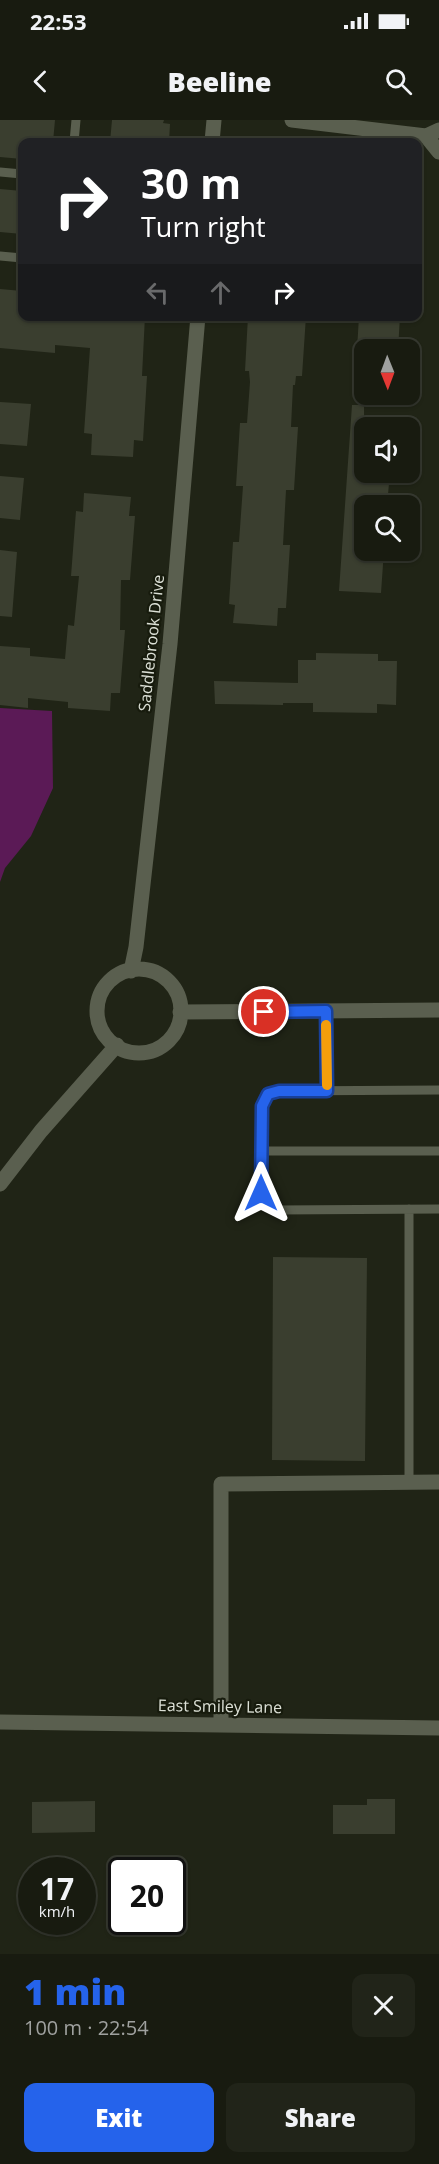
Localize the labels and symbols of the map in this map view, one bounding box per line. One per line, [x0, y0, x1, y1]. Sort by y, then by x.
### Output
north arrow [354, 339, 420, 405]
street label: Saddlebrook Drive [133, 573, 169, 713]
pin [238, 986, 289, 1037]
position arrow [229, 1161, 293, 1225]
street label: East Smiley Lane [158, 1694, 282, 1718]
speed limit sign: 20 [108, 1857, 186, 1935]

